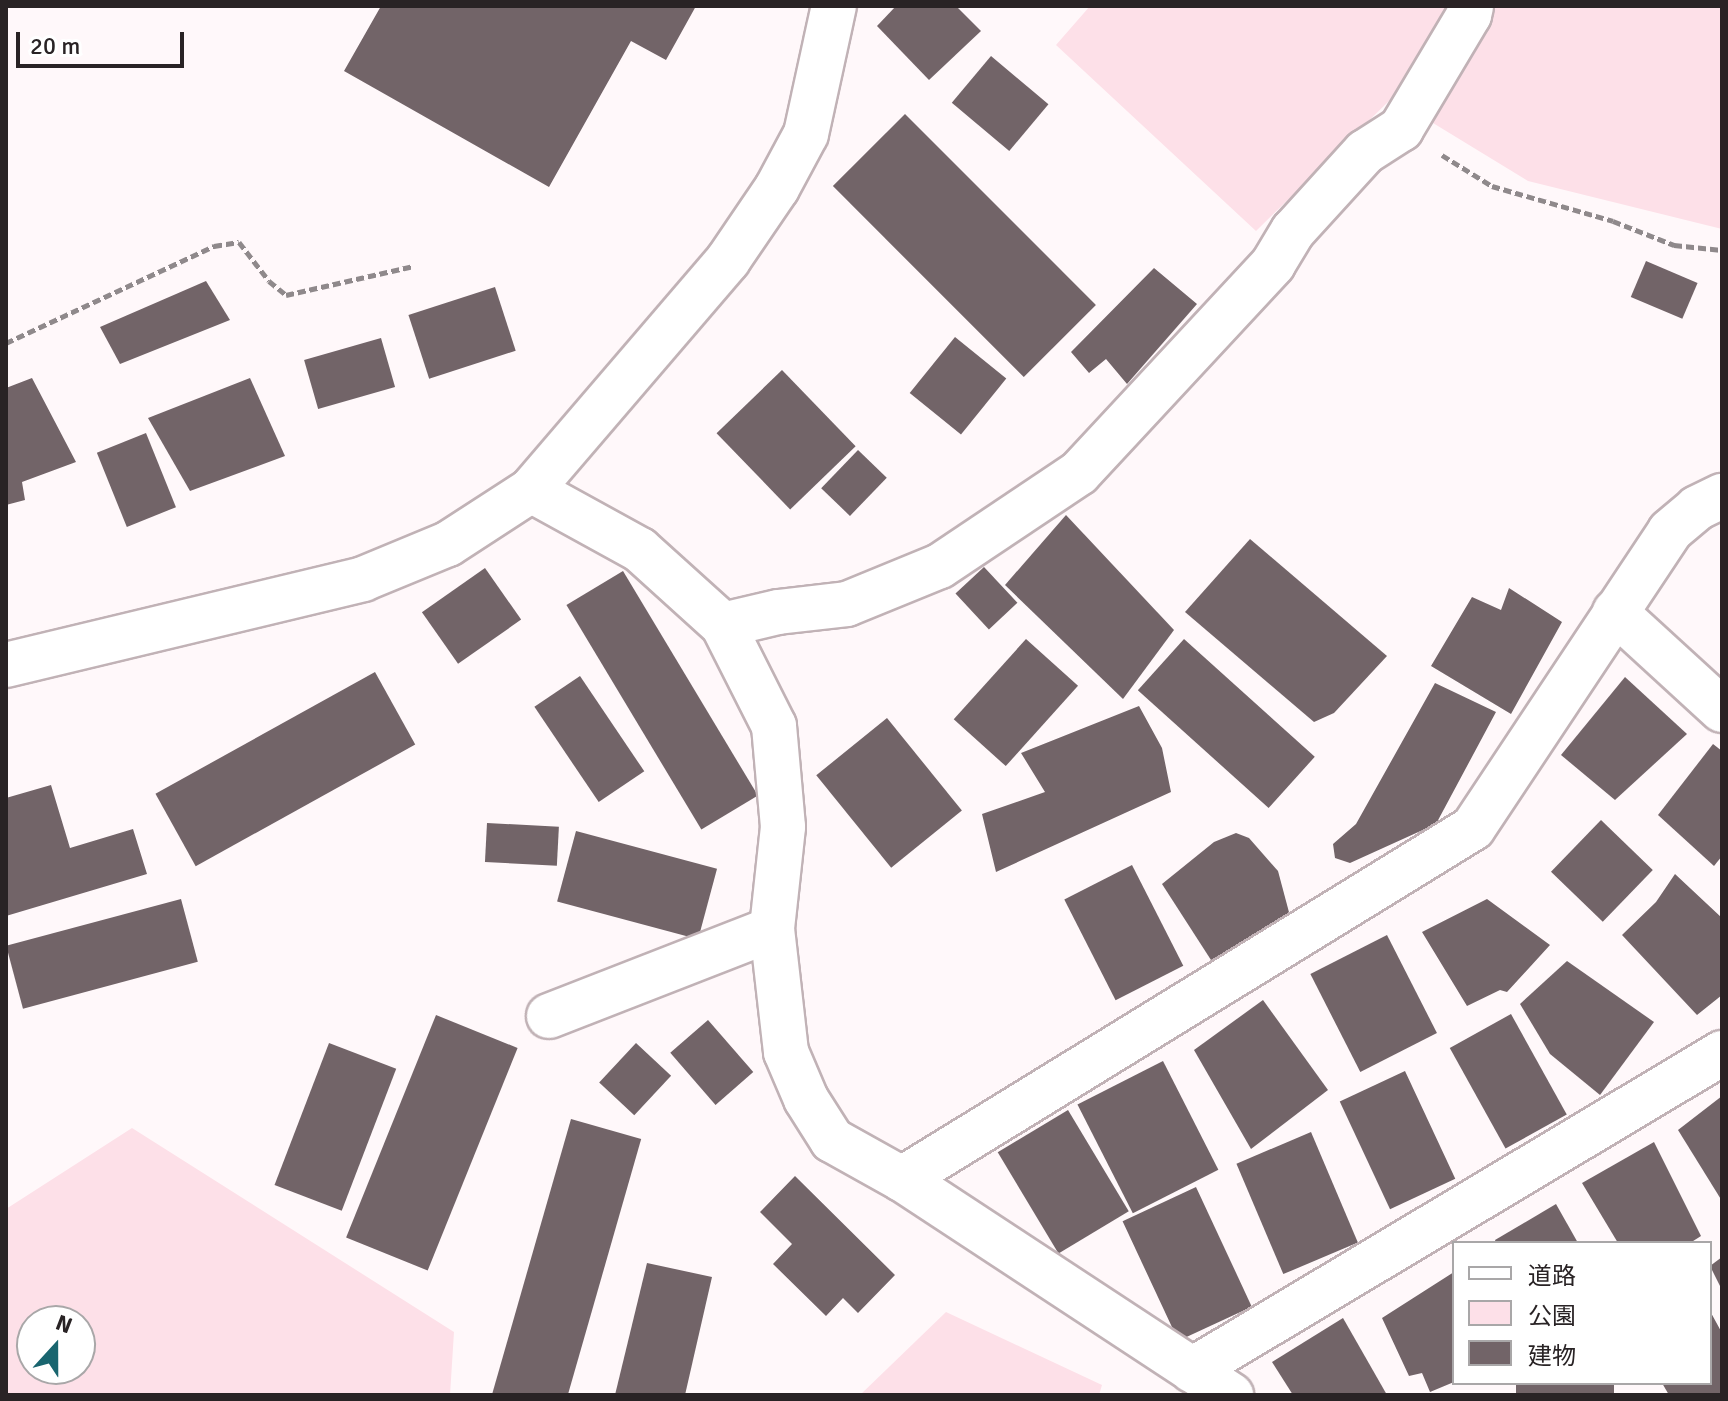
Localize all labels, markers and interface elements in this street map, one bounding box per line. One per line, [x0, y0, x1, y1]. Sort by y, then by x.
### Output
scale bar [20, 16, 188, 66]
text: 20 m [30, 31, 80, 61]
legend [1452, 1241, 1712, 1385]
text: 道路 [1528, 1261, 1576, 1291]
text: 公園 [1528, 1301, 1576, 1331]
north arrow [16, 1305, 96, 1385]
text: N [52, 1309, 76, 1339]
text: 建物 [1528, 1341, 1576, 1371]

